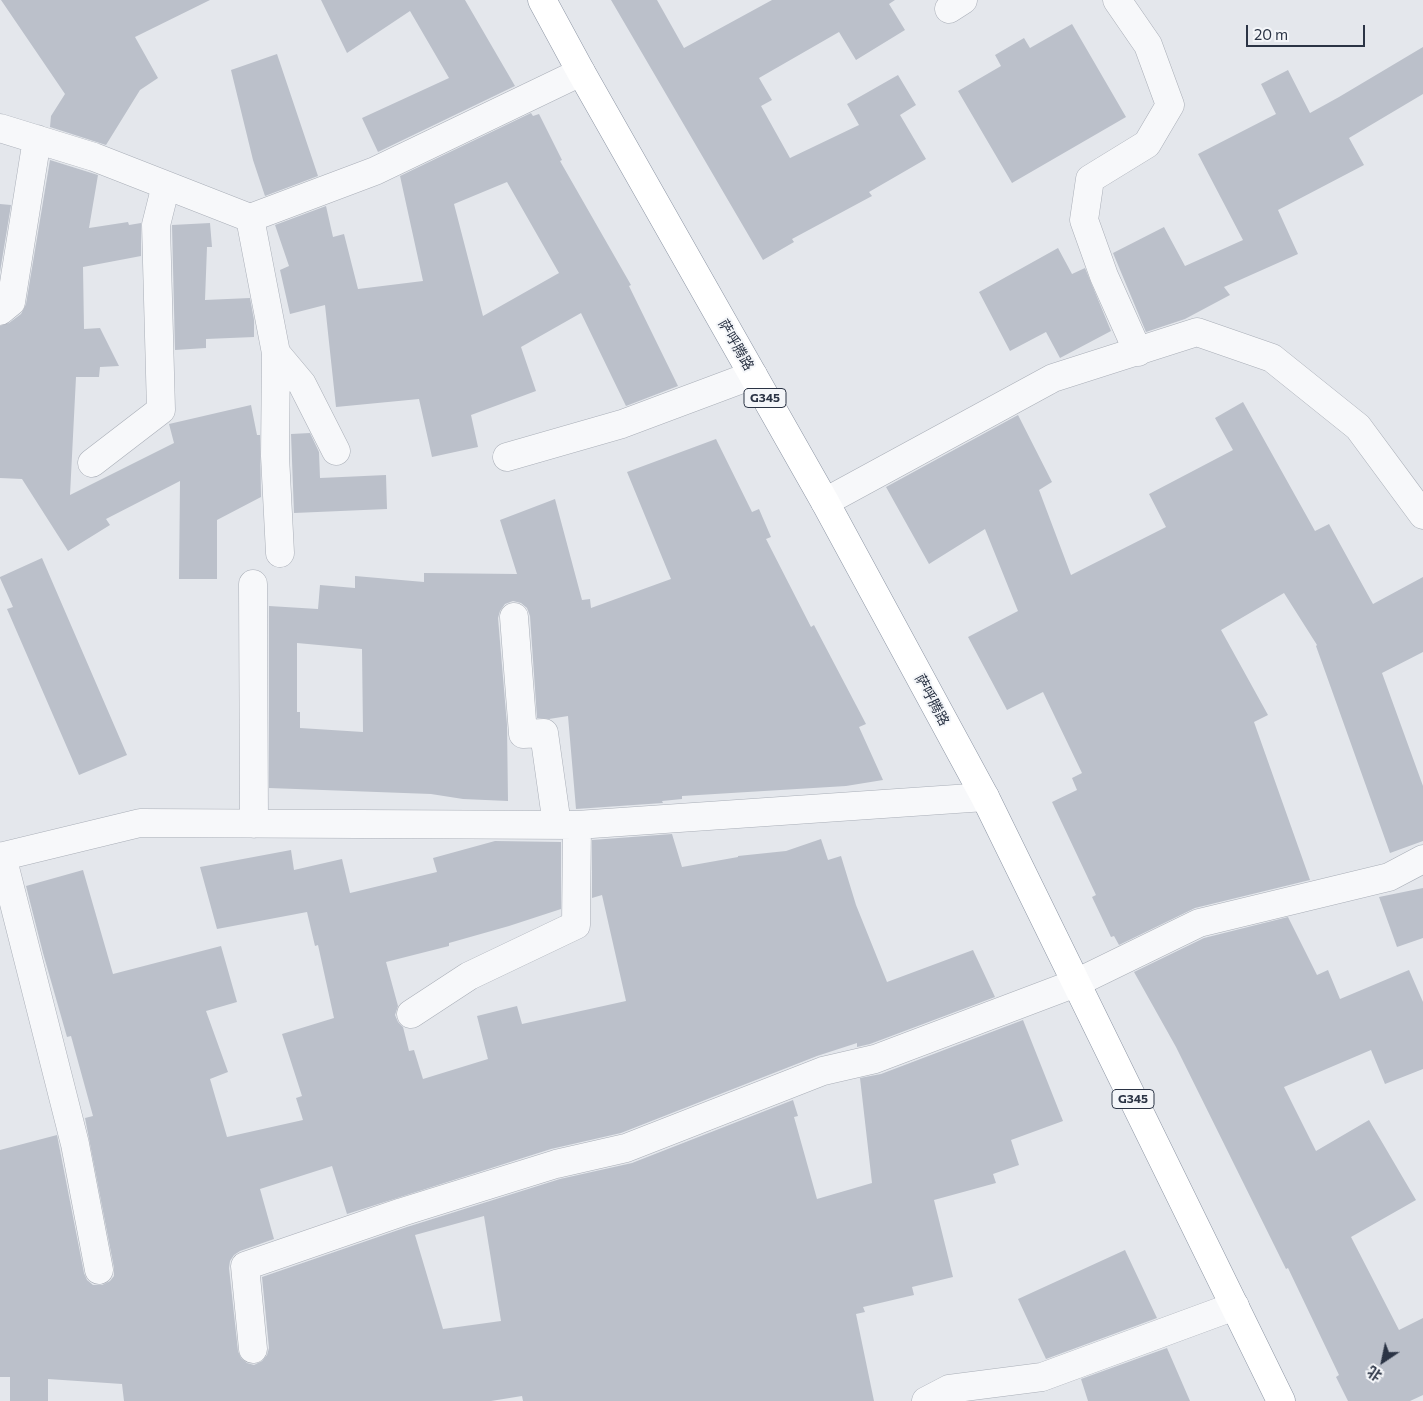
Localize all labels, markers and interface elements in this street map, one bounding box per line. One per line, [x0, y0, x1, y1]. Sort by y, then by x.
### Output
scale bar [1248, 15, 1367, 47]
text: 20 m [1254, 25, 1288, 43]
street label: 萨呼腾路 [715, 317, 757, 373]
road number: G345 [744, 388, 786, 408]
street label: 萨呼腾路 [911, 671, 953, 729]
road number: G345 [1112, 1090, 1154, 1108]
north arrow [1358, 1336, 1408, 1386]
text: 北 [1364, 1363, 1385, 1385]

